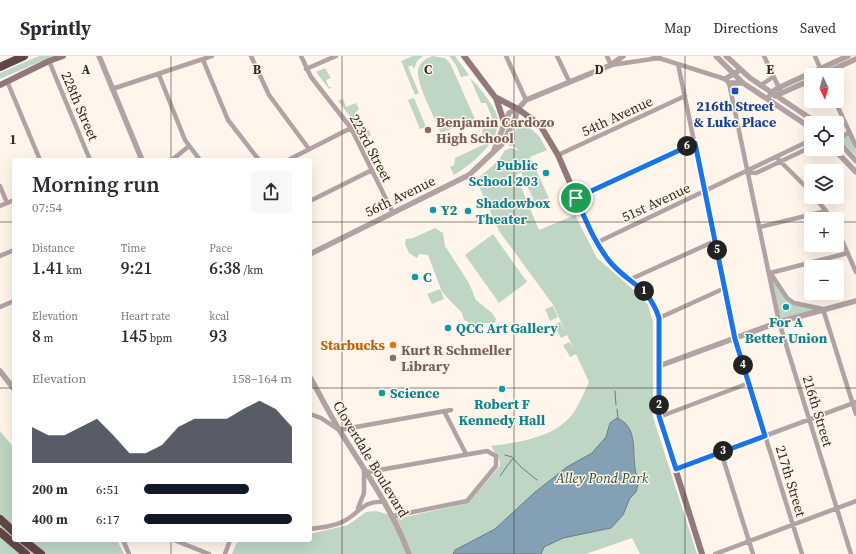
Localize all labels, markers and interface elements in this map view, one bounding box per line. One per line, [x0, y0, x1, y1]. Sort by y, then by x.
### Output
text: Sprintly [20, 15, 91, 41]
text: Map [664, 18, 691, 38]
text: Directions [713, 18, 778, 38]
text: Saved [800, 18, 836, 38]
text: A [82, 61, 91, 78]
text: B [253, 61, 262, 78]
text: C [424, 61, 432, 78]
text: D [594, 61, 604, 78]
text: E [766, 61, 774, 78]
street label: 228th Street [56, 68, 104, 144]
north arrow [804, 68, 844, 108]
map controls [804, 68, 844, 300]
marker: 216th Street & Luke Place [730, 86, 740, 96]
street label: 54th Avenue [578, 91, 656, 141]
place label: 216th Street & Luke Place [694, 96, 776, 132]
street label: 223rd Street [345, 111, 397, 186]
place label: Benjamin Cardozo High School [436, 112, 555, 148]
button: locate [804, 116, 844, 156]
marker: Benjamin Cardozo High School [423, 125, 433, 135]
text: 1 [9, 131, 17, 148]
pin: 6 [677, 136, 697, 156]
text: 6 [684, 138, 690, 153]
place label: Public School 203 [469, 155, 538, 191]
button: layers [804, 164, 844, 204]
marker: Public School 203 [541, 168, 551, 178]
text: Morning run [32, 169, 160, 199]
street label: 56th Avenue [361, 170, 439, 222]
button: share [250, 171, 292, 213]
street label: 51st Avenue [618, 177, 694, 227]
pin [559, 181, 593, 215]
icon: arrive [565, 187, 587, 209]
place label: Shadowbox Theater [476, 193, 551, 229]
text: 07:54 [32, 199, 62, 216]
place label: Y2 [441, 200, 458, 220]
marker: Y2 [428, 205, 438, 215]
marker: Shadowbox Theater [463, 206, 473, 216]
button: + [804, 212, 844, 252]
pin: 5 [707, 240, 727, 260]
text: Distance [32, 241, 75, 256]
text: Time [121, 241, 146, 256]
text: Pace [209, 241, 232, 256]
text: 5 [714, 242, 720, 257]
text: 1.41 [32, 256, 64, 280]
text: 9:21 [121, 256, 152, 280]
text: 6:38 [209, 256, 241, 280]
button: − [804, 260, 844, 300]
text: km [64, 263, 82, 278]
text: /km [241, 263, 263, 278]
place label: C [423, 267, 432, 287]
marker: C [410, 272, 420, 282]
pin: 1 [634, 281, 654, 301]
text: 1 [641, 283, 647, 298]
marker: For A Better Union [781, 302, 791, 312]
text: Elevation [32, 309, 78, 324]
text: Heart rate [121, 309, 170, 324]
text: kcal [209, 309, 229, 324]
place label: For A Better Union [745, 312, 828, 348]
place label: QCC Art Gallery [456, 318, 558, 338]
marker: QCC Art Gallery [443, 323, 453, 333]
text: 8 [32, 324, 41, 348]
text: 145 [121, 324, 147, 348]
text: 93 [209, 324, 227, 348]
text: m [41, 331, 53, 346]
text: bpm [147, 331, 172, 346]
place label: Starbucks [320, 335, 386, 355]
marker: Starbucks [388, 340, 398, 350]
place label: Kurt R Schmeller Library [401, 340, 512, 376]
marker: Kurt R Schmeller Library [388, 353, 398, 363]
pin: 4 [733, 355, 753, 375]
text: 4 [740, 357, 746, 372]
text: Elevation [32, 370, 86, 387]
text: 158–164 m [232, 370, 292, 387]
street label: 216th Street [798, 373, 838, 449]
place label: Science [390, 383, 439, 403]
marker: Robert F Kennedy Hall [497, 384, 507, 394]
marker: Science [377, 388, 387, 398]
place label: Robert F Kennedy Hall [459, 394, 546, 430]
pin: 2 [649, 395, 669, 415]
street label: Cloverdale Boulevard [328, 397, 414, 521]
text: 2 [656, 397, 662, 412]
pin: 3 [713, 441, 733, 461]
text: 3 [720, 443, 726, 458]
street label: 217th Street [771, 443, 811, 519]
park label: Alley Pond Park [555, 468, 649, 488]
text: 200 m [32, 481, 68, 498]
text: 6:51 [96, 481, 119, 498]
text: 400 m [32, 511, 68, 528]
text: 6:17 [96, 511, 119, 528]

